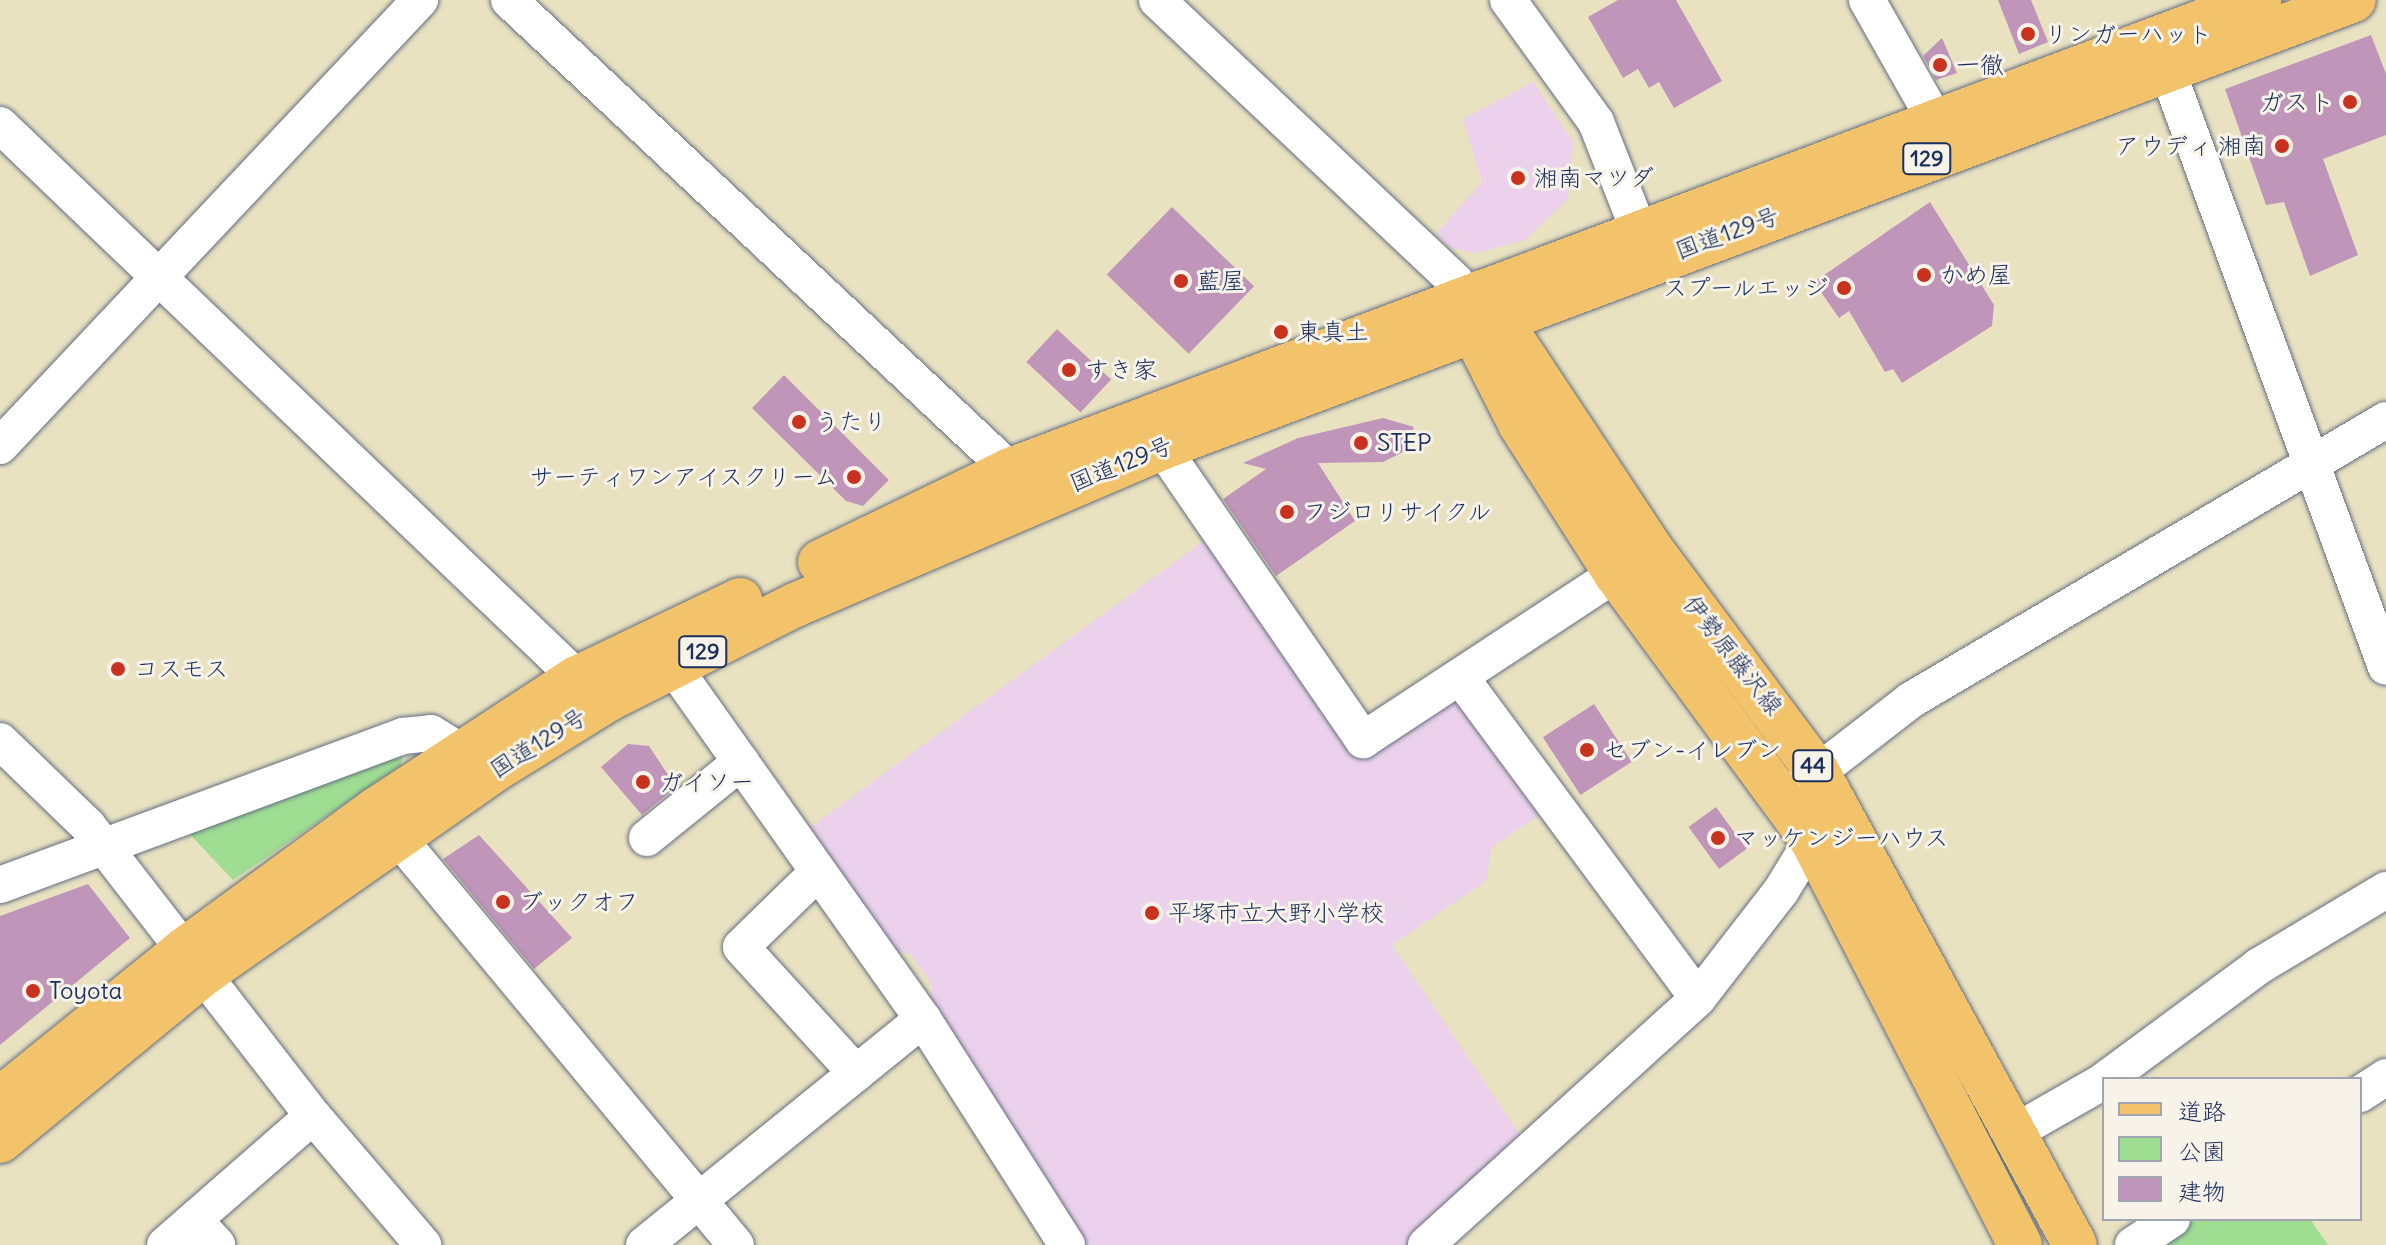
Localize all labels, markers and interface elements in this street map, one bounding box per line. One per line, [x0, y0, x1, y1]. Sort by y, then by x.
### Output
place label: リンガーハット [2044, 20, 2212, 48]
marker: リンガーハット [2019, 25, 2037, 43]
place label: 一徹 [1956, 51, 2004, 79]
marker: 一徹 [1931, 56, 1949, 74]
place label: ガスト [2262, 88, 2334, 116]
marker: ガスト [2341, 93, 2359, 111]
place label: アウディ 湘南 [2116, 132, 2266, 160]
marker: アウディ 湘南 [2273, 137, 2291, 155]
road number: 129 [1901, 141, 1953, 177]
place label: 湘南マツダ [1534, 164, 1654, 192]
marker: 湘南マツダ [1509, 169, 1527, 187]
street label: 国道129号 [1671, 201, 1783, 265]
place label: かめ屋 [1940, 261, 2012, 289]
marker: かめ屋 [1915, 266, 1933, 284]
place label: 藍屋 [1197, 267, 1245, 295]
marker: 藍屋 [1172, 272, 1190, 290]
place label: スプールエッジ [1661, 274, 1828, 302]
marker: スプールエッジ [1835, 279, 1853, 297]
place label: 東真土 [1297, 318, 1369, 346]
marker: 東真土 [1272, 323, 1290, 341]
place label: すき家 [1085, 356, 1157, 384]
marker: すき家 [1060, 361, 1078, 379]
place label: うたり [815, 408, 887, 436]
marker: うたり [790, 413, 808, 431]
place label: STEP [1377, 429, 1431, 457]
street label: 国道129号 [1065, 430, 1177, 498]
marker: STEP [1352, 434, 1370, 452]
place label: サーティワンアイスクリーム [526, 463, 838, 491]
marker: サーティワンアイスクリーム [845, 468, 863, 486]
place label: フジロリサイクル [1303, 498, 1495, 526]
marker: フジロリサイクル [1278, 503, 1296, 521]
street label: 伊勢原藤沢線 [1677, 589, 1789, 721]
road number: 129 [677, 634, 729, 670]
place label: コスモス [134, 655, 230, 683]
marker: コスモス [109, 660, 127, 678]
street label: 国道129号 [484, 702, 592, 784]
place label: セブン-イレブン [1603, 736, 1781, 764]
marker: セブン-イレブン [1578, 741, 1596, 759]
road number: 44 [1791, 748, 1835, 784]
place label: ガイソー [659, 768, 755, 796]
marker: ガイソー [634, 773, 652, 791]
place label: マッケンジーハウス [1734, 824, 1950, 852]
marker: マッケンジーハウス [1709, 829, 1727, 847]
place label: ブックオフ [519, 888, 639, 916]
marker: ブックオフ [494, 893, 512, 911]
place label: 平塚市立大野小学校 [1168, 899, 1384, 927]
marker: 平塚市立大野小学校 [1143, 904, 1161, 922]
place label: Toyota [49, 977, 122, 1005]
marker: Toyota [24, 982, 42, 1000]
legend [2102, 1077, 2362, 1221]
text: 道路 [2178, 1096, 2226, 1126]
text: 公園 [2178, 1136, 2226, 1166]
text: 建物 [2178, 1176, 2226, 1206]

